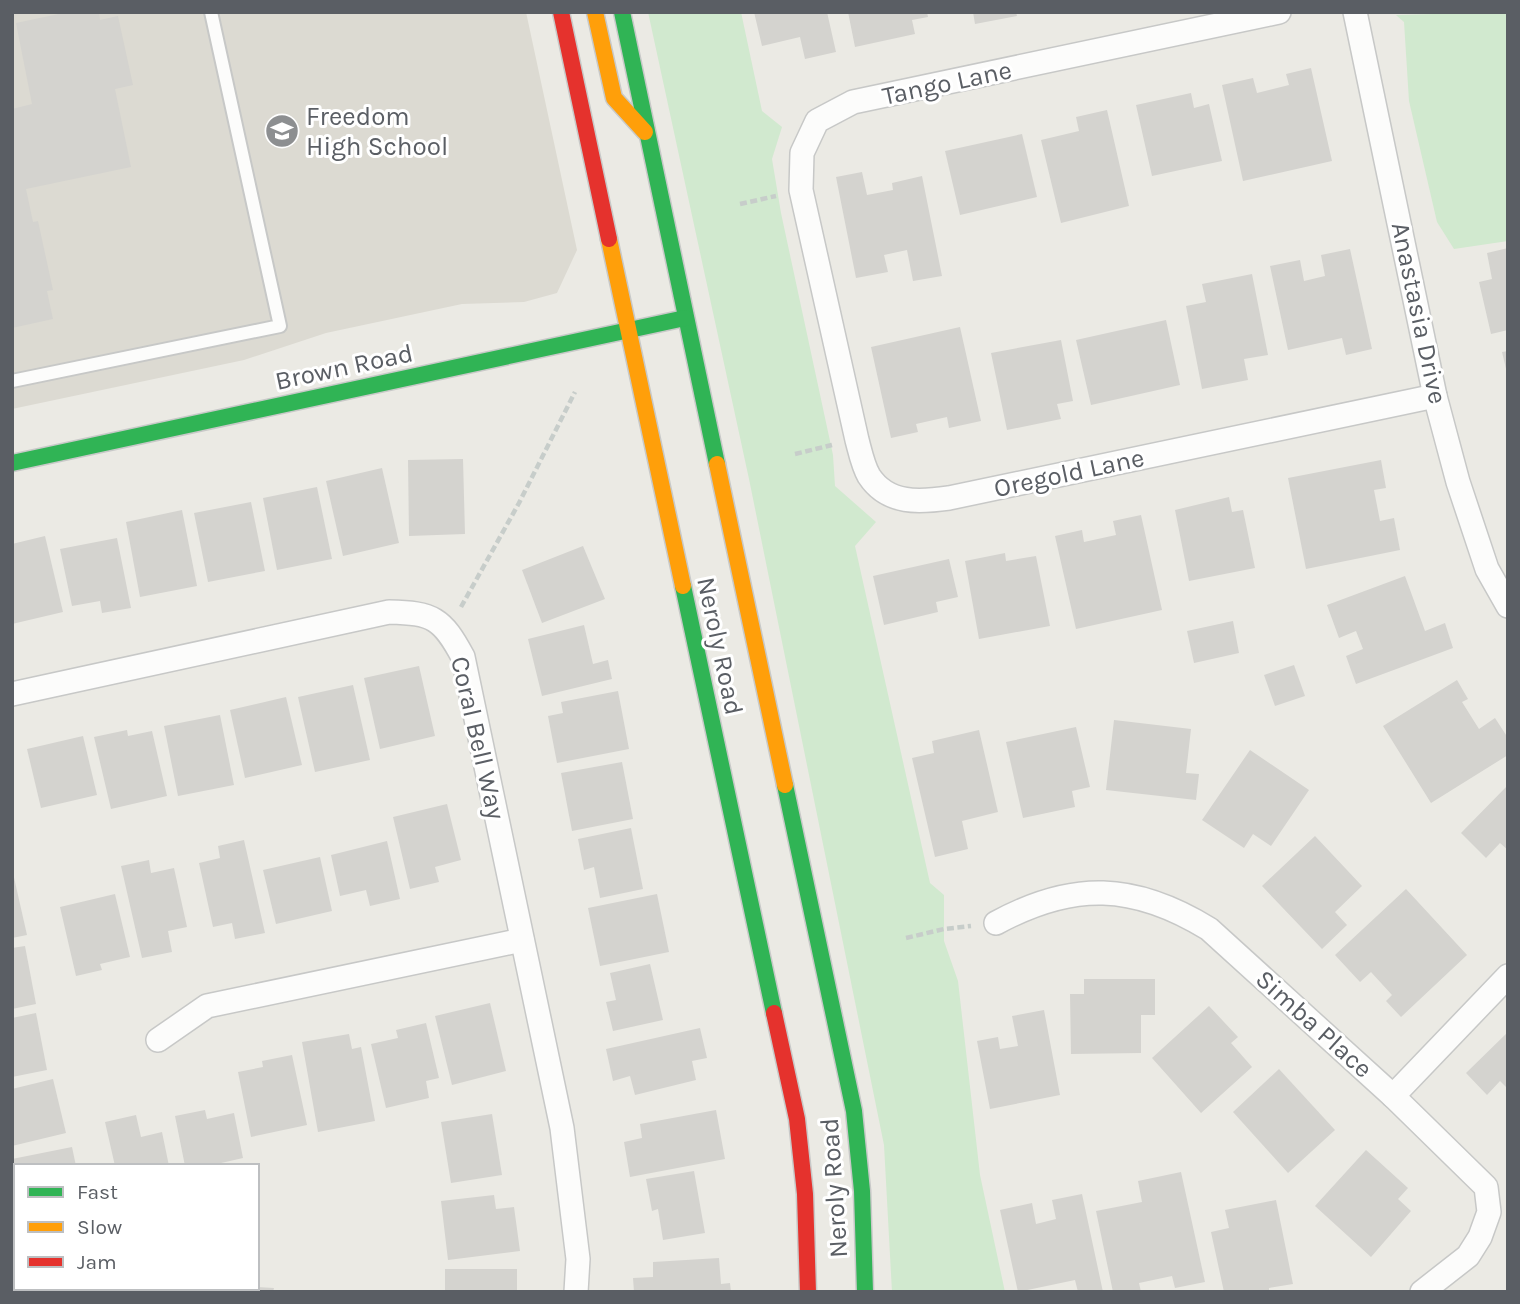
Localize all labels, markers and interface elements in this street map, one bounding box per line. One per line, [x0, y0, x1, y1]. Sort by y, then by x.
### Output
street label: Tango Lane [880, 54, 1014, 112]
place label: Freedom High School [306, 101, 448, 162]
school or university icon: Freedom High School [263, 112, 301, 150]
street label: Anastasia Drive [1385, 219, 1453, 407]
street label: Brown Road [272, 337, 416, 397]
street label: Oregold Lane [991, 442, 1147, 504]
street label: Neroly Road [690, 574, 750, 718]
street label: Coral Bell Way [444, 653, 512, 823]
street label: Simba Place [1249, 963, 1379, 1085]
street label: Neroly Road [814, 1117, 854, 1259]
legend [14, 1164, 259, 1290]
text: Fast [77, 1180, 118, 1204]
text: Slow [77, 1215, 122, 1239]
text: Jam [77, 1250, 117, 1274]

